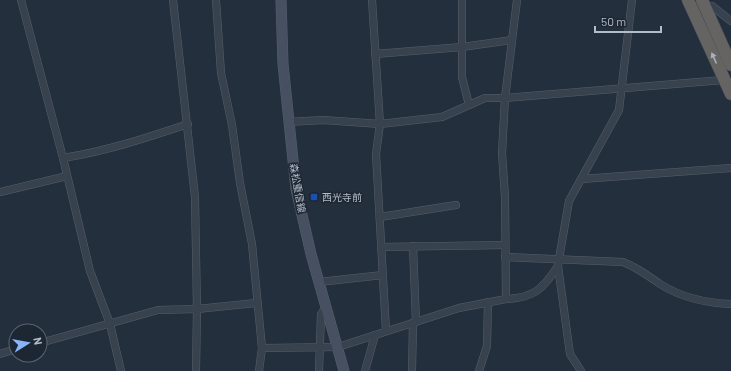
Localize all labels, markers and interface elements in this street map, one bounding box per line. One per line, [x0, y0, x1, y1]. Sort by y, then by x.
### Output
scale bar [595, 8, 661, 34]
text: 50 m [601, 14, 626, 28]
one-way arrow [711, 53, 717, 64]
street label: 森松重信線 [288, 162, 308, 214]
place label: 西光寺前 [322, 191, 362, 203]
marker: 西光寺前 [309, 192, 319, 202]
north arrow [8, 323, 48, 363]
text: N [31, 336, 45, 346]

